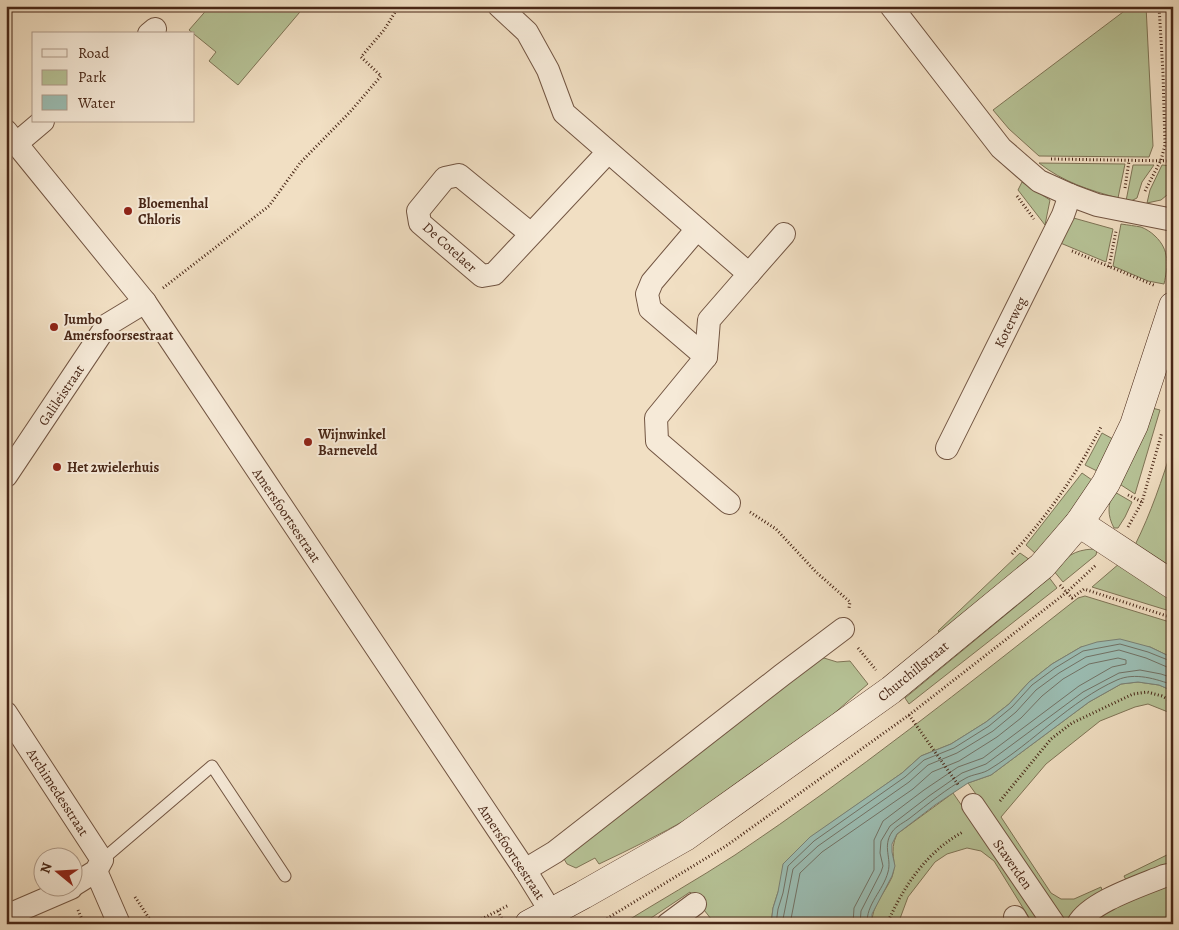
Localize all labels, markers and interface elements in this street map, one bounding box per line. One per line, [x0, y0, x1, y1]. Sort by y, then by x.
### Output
legend [32, 32, 195, 122]
text: Road [78, 43, 110, 63]
text: Park [78, 67, 107, 87]
text: Water [77, 93, 115, 113]
place label: Bloemenhal Chloris [138, 194, 209, 229]
marker: Bloemenhal Chloris [122, 205, 134, 217]
street label: De Cotelaer [418, 218, 481, 277]
street label: Koterweg [990, 294, 1031, 351]
place label: Jumbo Amersfoorsestraat [63, 310, 174, 345]
marker: Jumbo Amersfoorsestraat [48, 321, 60, 333]
street label: Galileistraat [34, 361, 89, 430]
place label: Wijnwinkel Barneveld [317, 425, 386, 460]
marker: Wijnwinkel Barneveld [302, 436, 314, 448]
place label: Het 2wielerhuis [67, 458, 159, 477]
marker: Het 2wielerhuis [51, 461, 63, 473]
street label: Amersfoortsestraat [247, 463, 325, 567]
street label: Churchillstraat [874, 637, 953, 706]
street label: Archimedesstraat [22, 744, 93, 840]
street label: Amersfoortsestraat [473, 800, 550, 904]
street label: Staverden [988, 835, 1037, 893]
north arrow [32, 848, 82, 898]
text: N [36, 860, 57, 876]

